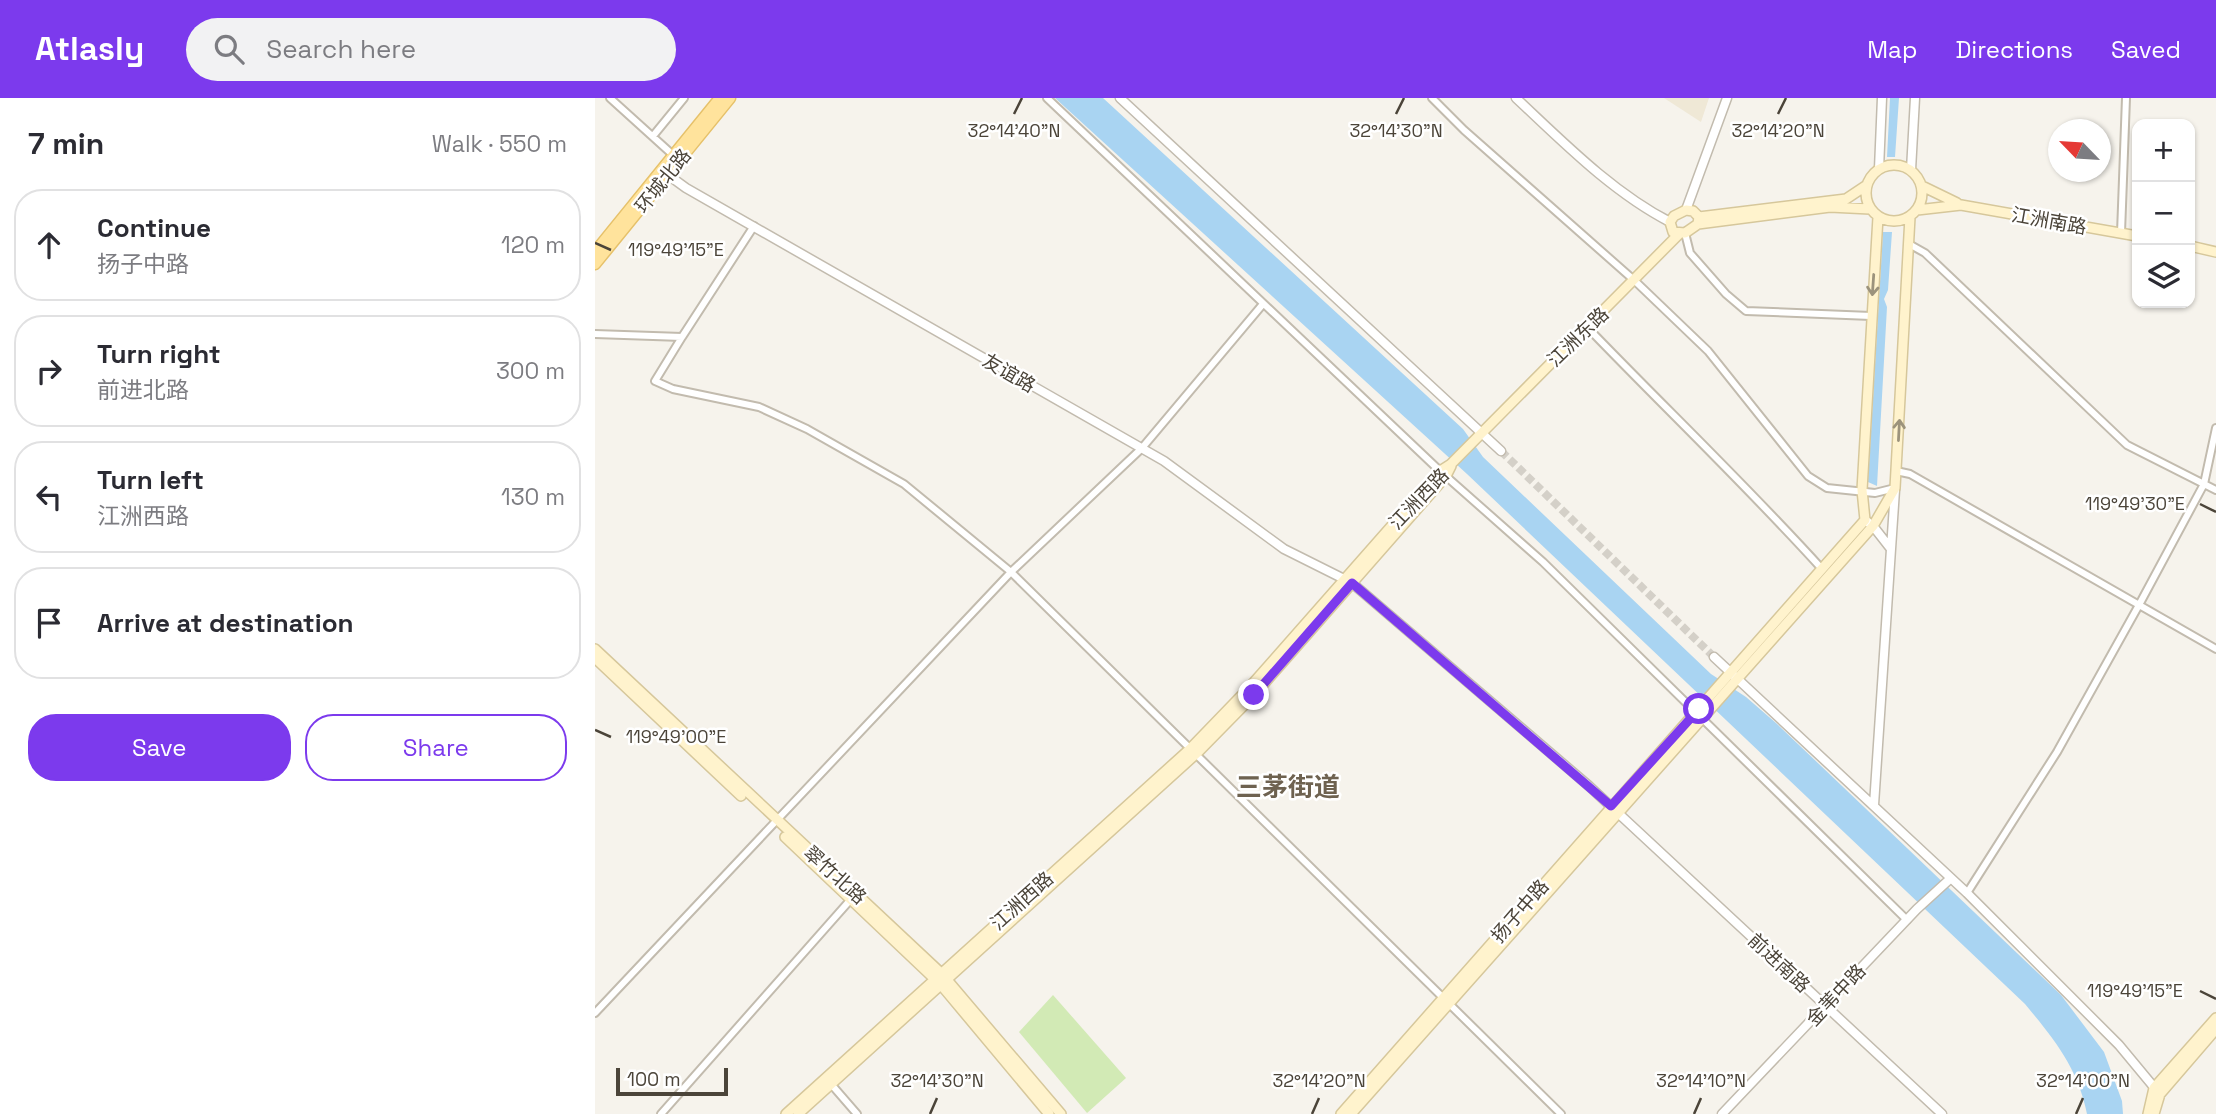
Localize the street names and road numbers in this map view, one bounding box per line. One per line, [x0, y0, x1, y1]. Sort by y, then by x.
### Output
street label: 环城北路 [629, 144, 697, 218]
street label: 江洲南路 [2009, 202, 2089, 240]
street label: 江洲东路 [1542, 302, 1614, 372]
street label: 友谊路 [978, 348, 1040, 398]
street label: 江洲西路 [1384, 463, 1454, 535]
street label: 翠竹北路 [798, 840, 872, 910]
street label: 江洲西路 [985, 866, 1059, 936]
street label: 扬子中路 [1486, 874, 1554, 948]
street label: 前进南路 [1743, 928, 1815, 998]
street label: 金苇中路 [1801, 959, 1871, 1031]

